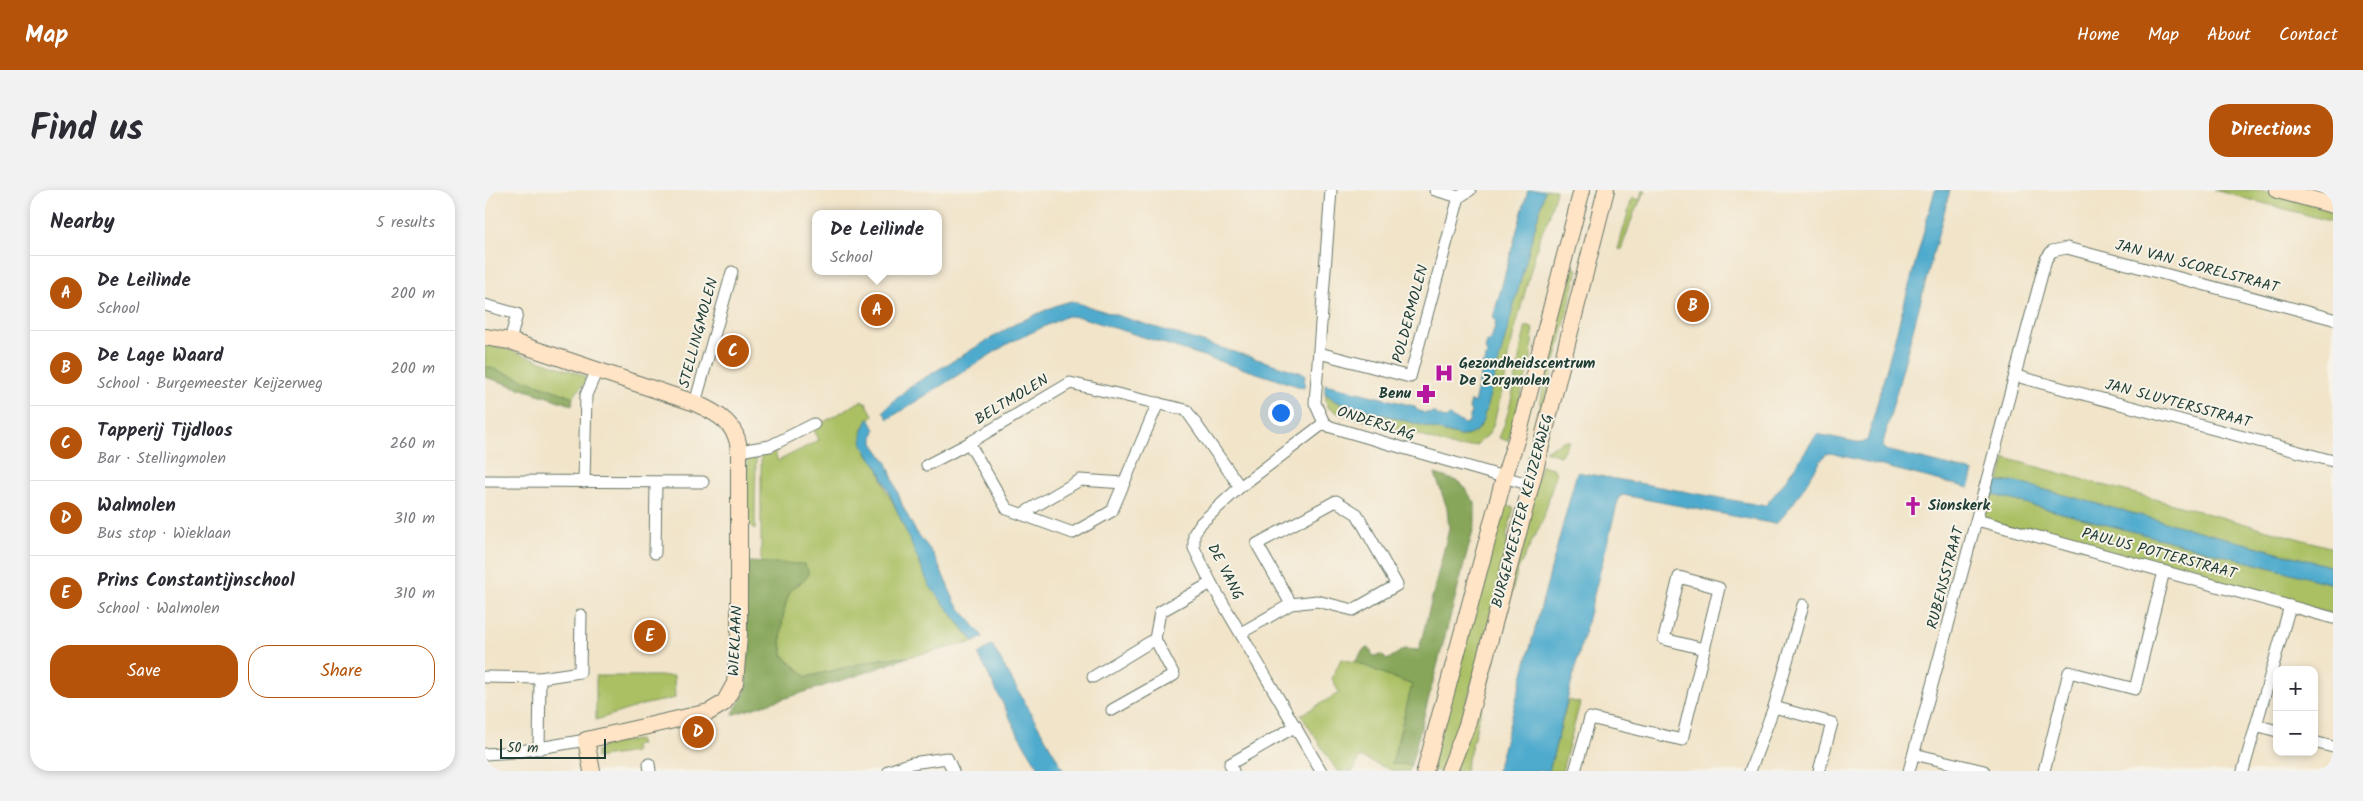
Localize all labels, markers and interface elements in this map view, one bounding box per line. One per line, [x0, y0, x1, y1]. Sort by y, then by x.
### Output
text: Map [25, 16, 68, 55]
text: Home [2077, 21, 2120, 50]
text: Map [2148, 21, 2179, 50]
text: About [2207, 21, 2251, 50]
text: Contact [2279, 21, 2338, 50]
text: Find us [30, 102, 143, 158]
button: Directions [2209, 104, 2333, 157]
text: Nearby [50, 206, 115, 239]
text: 5 results [376, 210, 435, 235]
popup [812, 210, 942, 275]
text: De Leilinde [830, 215, 924, 245]
street label: JAN VAN SCORELSTRAAT [2113, 234, 2283, 301]
text: School [830, 245, 873, 270]
street label: POLDERMOLEN [1386, 262, 1436, 366]
text: De Leilinde [97, 266, 191, 296]
street label: STELLINGMOLEN [673, 275, 725, 391]
text: A [61, 281, 71, 306]
text: 200 m [391, 281, 435, 306]
pin: B [1677, 287, 1709, 325]
pin: A [861, 291, 893, 329]
text: School [97, 296, 140, 321]
pin: C [717, 332, 749, 370]
text: De Lage Waard [97, 341, 223, 371]
place label: Gezondheidscentrum De Zorgmolen [1459, 352, 1595, 393]
text: B [61, 356, 71, 381]
text: 200 m [391, 356, 435, 381]
hospital icon: Gezondheidscentrum De Zorgmolen [1433, 362, 1455, 384]
street label: BELTMOLEN [970, 368, 1054, 432]
text: School · Burgemeester Keijzerweg [97, 371, 323, 396]
street label: JAN SLUYTERSSTRAAT [2102, 373, 2256, 436]
place label: Benu [1379, 382, 1412, 406]
pharmacy icon: Benu [1415, 383, 1437, 405]
your location [1268, 400, 1294, 426]
street label: ONDERSLAG [1334, 400, 1418, 448]
street label: BURGEMEESTER KEIJZERWEG [1486, 411, 1560, 611]
text: Tapperij Tijdloos [97, 416, 233, 446]
text: C [61, 431, 71, 456]
text: 260 m [390, 431, 435, 456]
text: Bar · Stellingmolen [97, 446, 226, 471]
text: Walmolen [97, 491, 176, 521]
place label: Sionskerk [1928, 494, 1990, 518]
church icon: Sionskerk [1902, 495, 1924, 517]
text: D [61, 506, 71, 531]
text: 310 m [394, 506, 435, 531]
text: Bus stop · Wieklaan [97, 521, 231, 546]
street label: RUBENSSTRAAT [1921, 522, 1972, 632]
street label: PAULUS POTTERSTRAAT [2079, 522, 2241, 587]
street label: DE VANG [1200, 539, 1250, 605]
text: Prins Constantijnschool [97, 566, 295, 596]
text: E [62, 581, 70, 606]
text: 310 m [394, 581, 435, 606]
text: School · Walmolen [97, 596, 220, 621]
street label: WIEKLAAN [722, 605, 750, 677]
pin: E [634, 617, 666, 655]
button: Save [50, 645, 238, 698]
button: Share [248, 645, 435, 698]
map controls [2273, 666, 2318, 756]
button: + [2273, 666, 2318, 711]
button: − [2273, 711, 2318, 756]
pin: D [682, 713, 714, 751]
scale bar [500, 736, 606, 759]
text: 50 m [507, 737, 538, 759]

